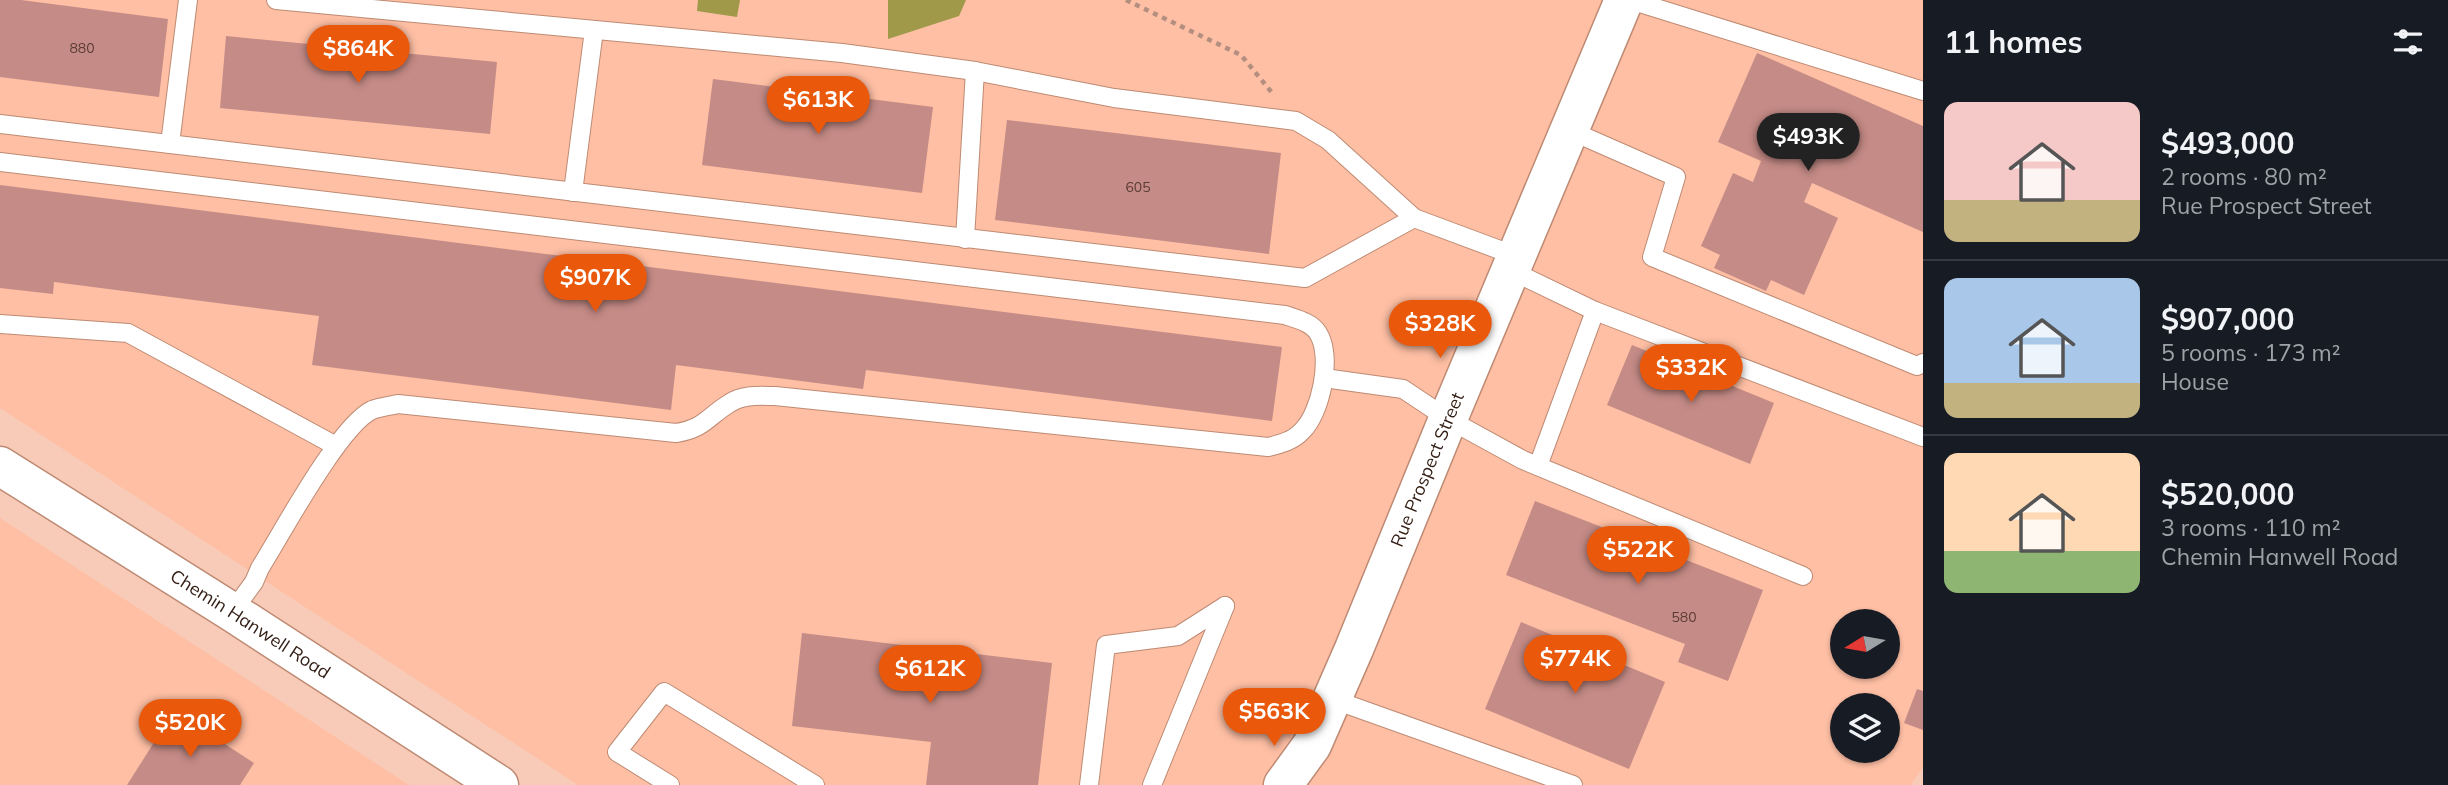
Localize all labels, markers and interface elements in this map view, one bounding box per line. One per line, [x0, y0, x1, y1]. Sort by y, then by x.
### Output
text: 11 homes [1944, 23, 2083, 61]
icon: filters [2389, 23, 2427, 61]
pin: $864K [309, 25, 407, 85]
text: $864K [323, 33, 393, 62]
house number: 880 [69, 39, 95, 57]
pin: $613K [769, 76, 867, 136]
text: $613K [783, 84, 853, 113]
pin: $493K [1759, 114, 1857, 173]
text: $493K [1773, 121, 1843, 150]
text: $493,000 [2161, 124, 2294, 162]
icon: home [2000, 130, 2084, 214]
text: 2 rooms · 80 m² [2161, 162, 2327, 191]
house number: 605 [1125, 178, 1151, 196]
text: Rue Prospect Street [2161, 191, 2372, 220]
pin: $907K [546, 254, 644, 314]
text: $907K [560, 262, 630, 291]
pin: $328K [1391, 300, 1489, 360]
text: $907,000 [2161, 300, 2294, 338]
icon: home [2000, 306, 2084, 390]
text: $328K [1405, 308, 1475, 337]
text: 5 rooms · 173 m² [2161, 338, 2341, 367]
pin: $332K [1642, 344, 1740, 404]
text: $332K [1656, 352, 1726, 381]
text: House [2161, 367, 2229, 396]
street label: Rue Prospect Street [1385, 389, 1469, 550]
text: $520,000 [2161, 475, 2294, 513]
icon: home [2000, 481, 2084, 565]
text: 3 rooms · 110 m² [2161, 513, 2341, 542]
pin: $522K [1589, 526, 1687, 586]
text: $522K [1603, 534, 1673, 563]
text: Chemin Hanwell Road [2161, 542, 2398, 571]
street label: Chemin Hanwell Road [166, 564, 335, 684]
house number: 580 [1671, 608, 1697, 626]
north arrow [1830, 609, 1900, 679]
map controls [1830, 609, 1900, 763]
pin: $774K [1526, 636, 1624, 695]
text: $774K [1540, 643, 1610, 672]
pin: $612K [881, 646, 979, 705]
text: $612K [895, 653, 965, 682]
pin: $563K [1225, 688, 1323, 748]
button: layers [1830, 693, 1900, 763]
text: $563K [1239, 696, 1309, 725]
pin: $520K [141, 700, 239, 759]
text: $520K [155, 707, 225, 736]

